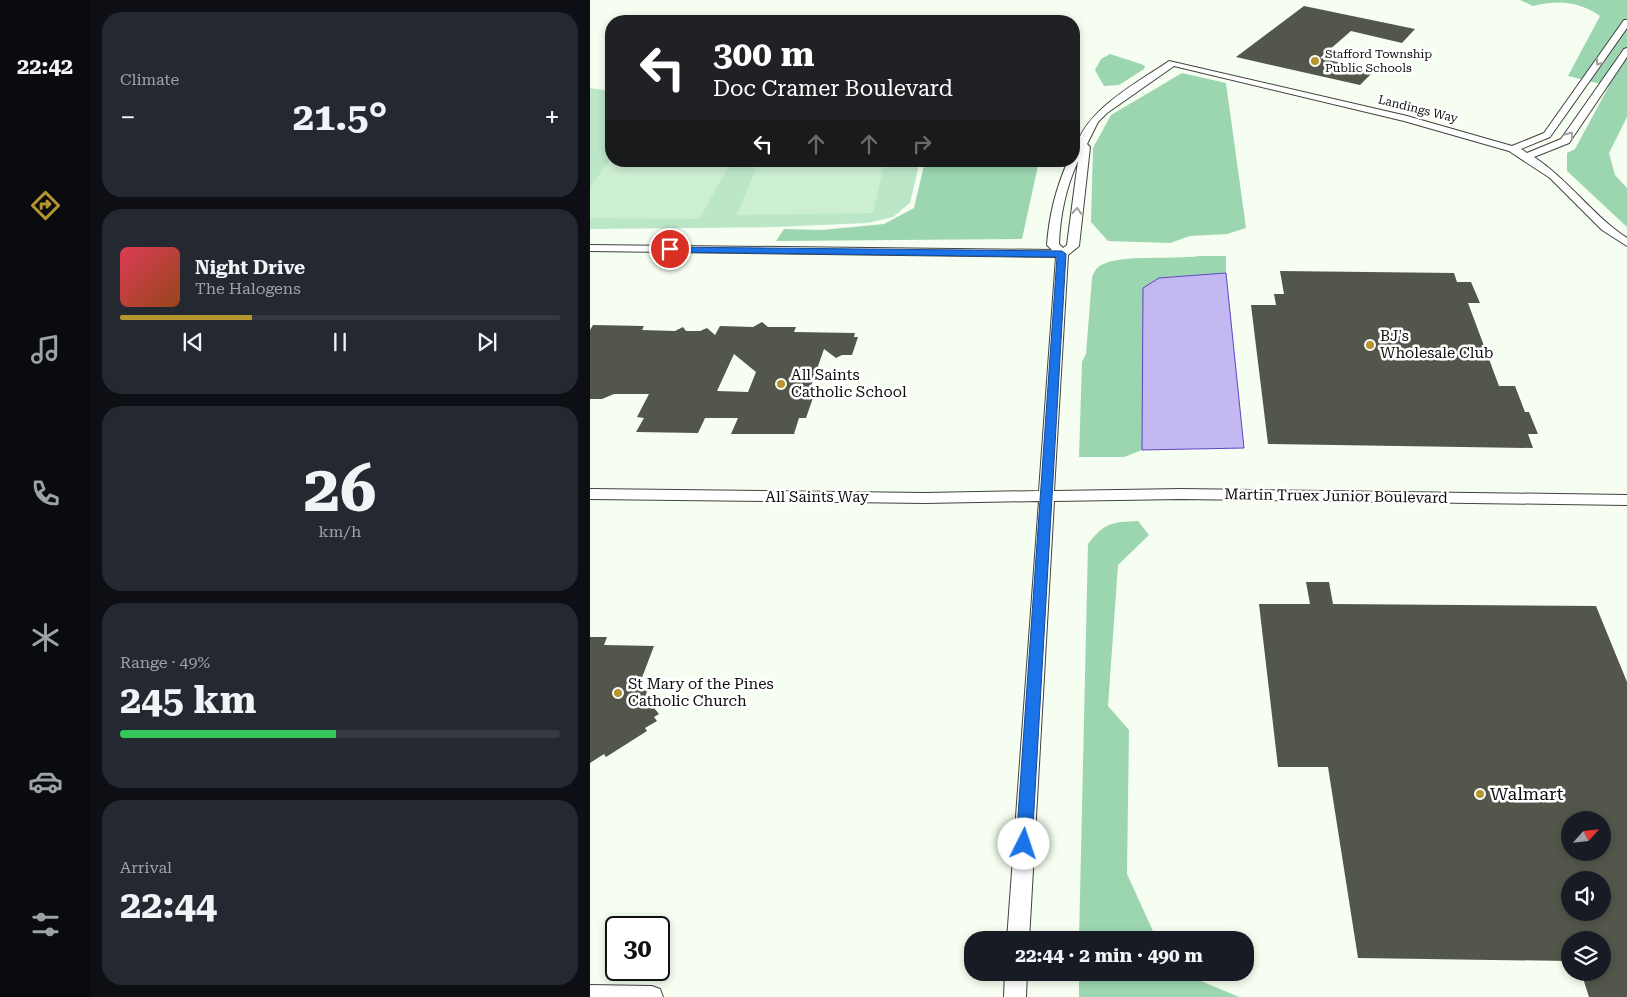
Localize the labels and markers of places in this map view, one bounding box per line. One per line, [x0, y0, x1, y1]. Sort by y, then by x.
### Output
place label: Stafford Township Public Schools [1325, 47, 1432, 75]
marker: Stafford Township Public Schools [1309, 55, 1321, 67]
pin [649, 228, 691, 270]
place label: BJ's Wholesale Club [1380, 327, 1493, 362]
marker: BJ's Wholesale Club [1364, 339, 1376, 351]
place label: All Saints Catholic School [791, 366, 907, 401]
marker: All Saints Catholic School [775, 378, 787, 390]
place label: St Mary of the Pines Catholic Church [628, 675, 774, 710]
marker: St Mary of the Pines Catholic Church [612, 687, 624, 699]
place label: Walmart [1490, 783, 1564, 804]
marker: Walmart [1474, 788, 1486, 800]

